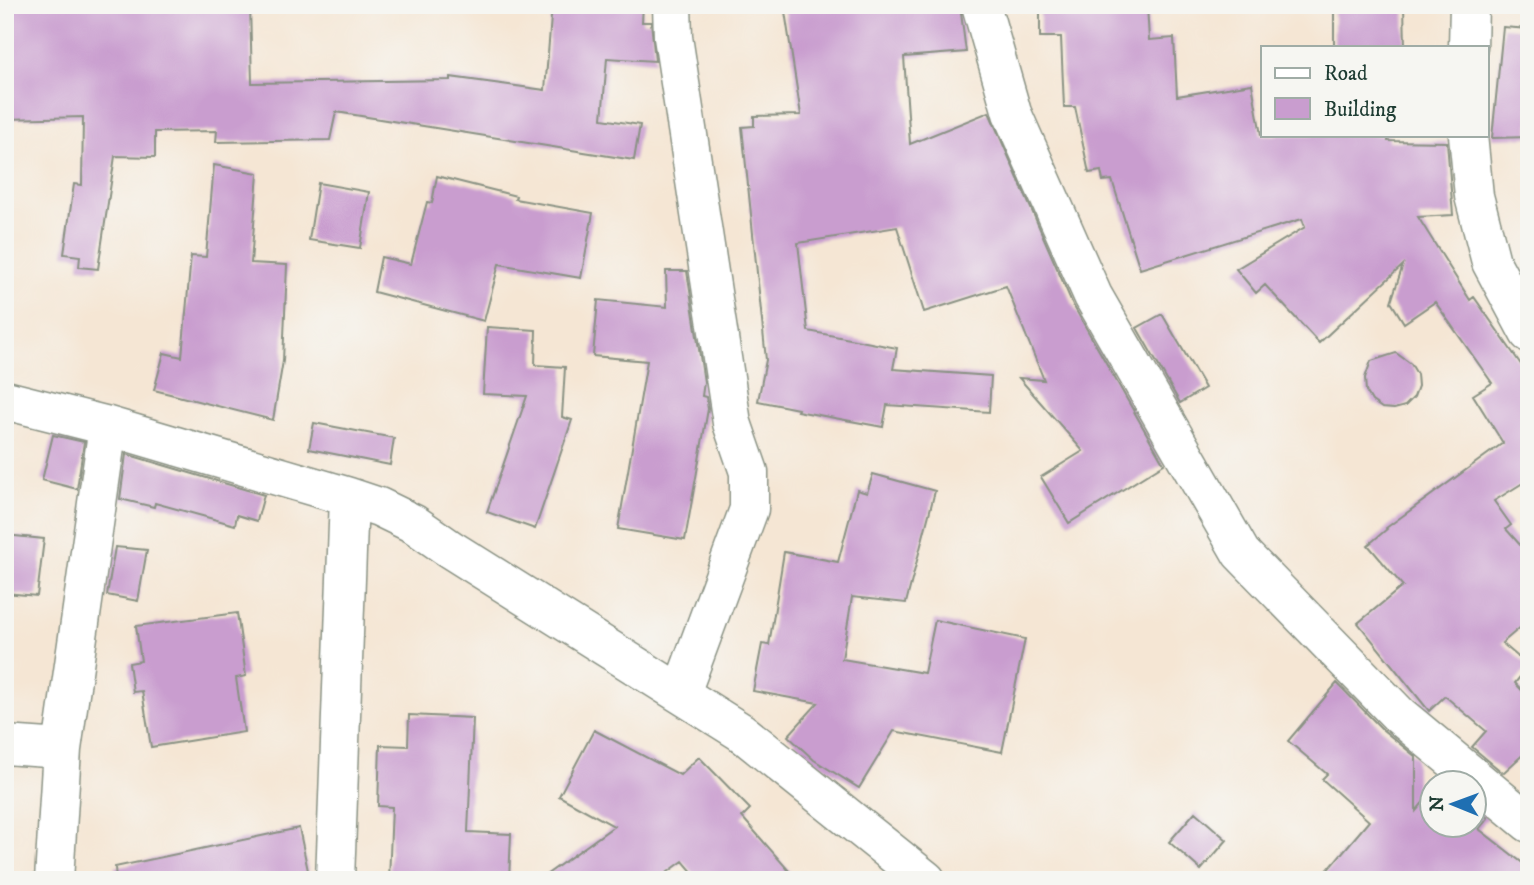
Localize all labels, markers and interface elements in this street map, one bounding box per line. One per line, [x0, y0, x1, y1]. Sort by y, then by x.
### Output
legend [1261, 46, 1488, 136]
text: Road [1324, 61, 1368, 87]
text: Building [1324, 97, 1397, 123]
north arrow [1418, 770, 1488, 840]
text: N [1426, 795, 1449, 812]

